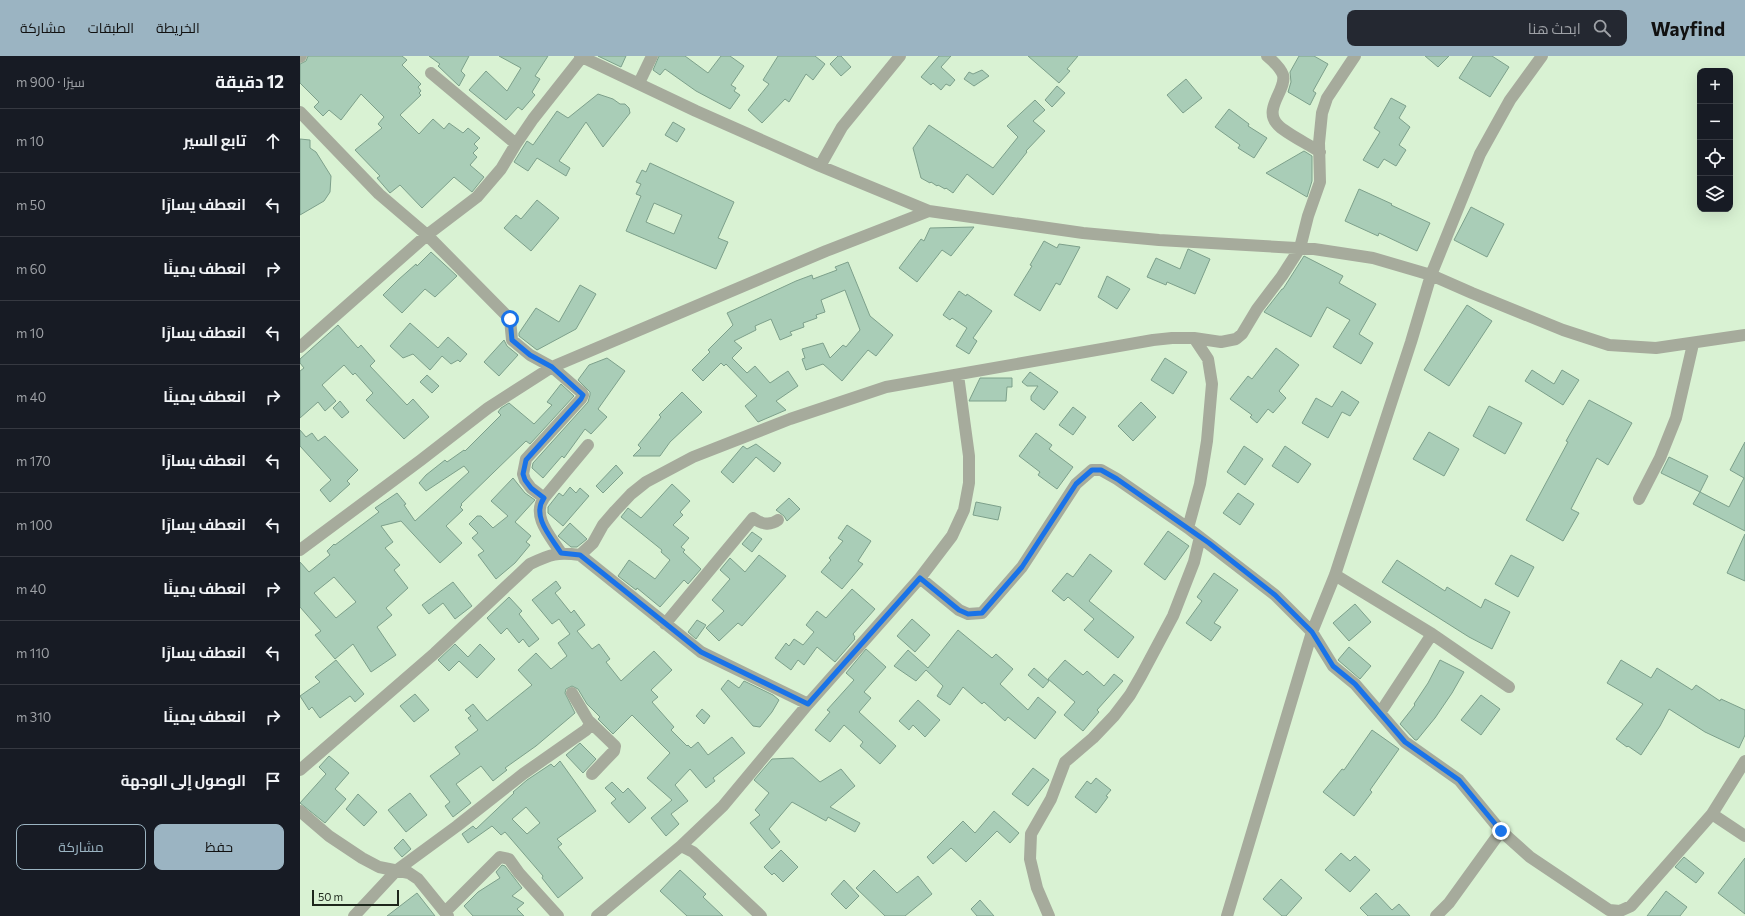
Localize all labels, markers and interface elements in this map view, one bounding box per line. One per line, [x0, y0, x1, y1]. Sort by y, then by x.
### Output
search box [1347, 10, 1627, 46]
icon: search [1591, 17, 1613, 39]
text: Wayfind [1651, 17, 1725, 40]
text: مشاركة [20, 19, 66, 36]
text: الطبقات [88, 19, 134, 36]
text: الخريطة [156, 19, 200, 36]
text: ابحث هنا [1528, 19, 1581, 37]
map controls [1697, 68, 1733, 212]
button: + [1697, 68, 1733, 104]
text: 12 دقيقة [215, 71, 284, 92]
text: سيرًا · 900 m [16, 74, 85, 90]
button: − [1697, 104, 1733, 140]
icon: ahead [262, 130, 284, 152]
text: تابع السير [183, 131, 246, 149]
text: 10 m [16, 133, 44, 149]
button: locate [1697, 140, 1733, 176]
button: layers [1697, 176, 1733, 212]
icon: left [262, 194, 284, 216]
text: انعطف يسارًا [161, 195, 246, 213]
text: 50 m [16, 197, 46, 213]
icon: right [262, 258, 284, 280]
text: انعطف يمينًا [163, 259, 246, 277]
text: 60 m [16, 261, 46, 277]
route start [501, 310, 519, 328]
icon: left [262, 322, 284, 344]
text: انعطف يسارًا [161, 323, 246, 341]
text: 10 m [16, 325, 44, 341]
icon: right [262, 386, 284, 408]
text: انعطف يمينًا [163, 387, 246, 405]
text: 40 m [16, 389, 46, 405]
icon: left [262, 450, 284, 472]
text: انعطف يسارًا [161, 451, 246, 469]
text: 170 m [16, 453, 51, 469]
icon: left [262, 514, 284, 536]
text: انعطف يسارًا [161, 515, 246, 533]
text: 100 m [16, 517, 52, 533]
icon: right [262, 578, 284, 600]
text: انعطف يمينًا [163, 579, 246, 597]
text: 40 m [16, 581, 46, 597]
icon: left [262, 642, 284, 664]
text: انعطف يسارًا [161, 643, 246, 661]
text: 110 m [16, 645, 49, 661]
icon: right [262, 706, 284, 728]
text: انعطف يمينًا [163, 707, 246, 725]
text: 310 m [16, 709, 51, 725]
icon: arrive [262, 770, 284, 792]
text: الوصول إلى الوجهة [121, 771, 246, 789]
route end [1492, 822, 1510, 840]
button: مشاركة [16, 824, 146, 870]
button: حفظ [154, 824, 284, 870]
scale bar [312, 888, 399, 907]
text: 50 m [318, 890, 343, 903]

